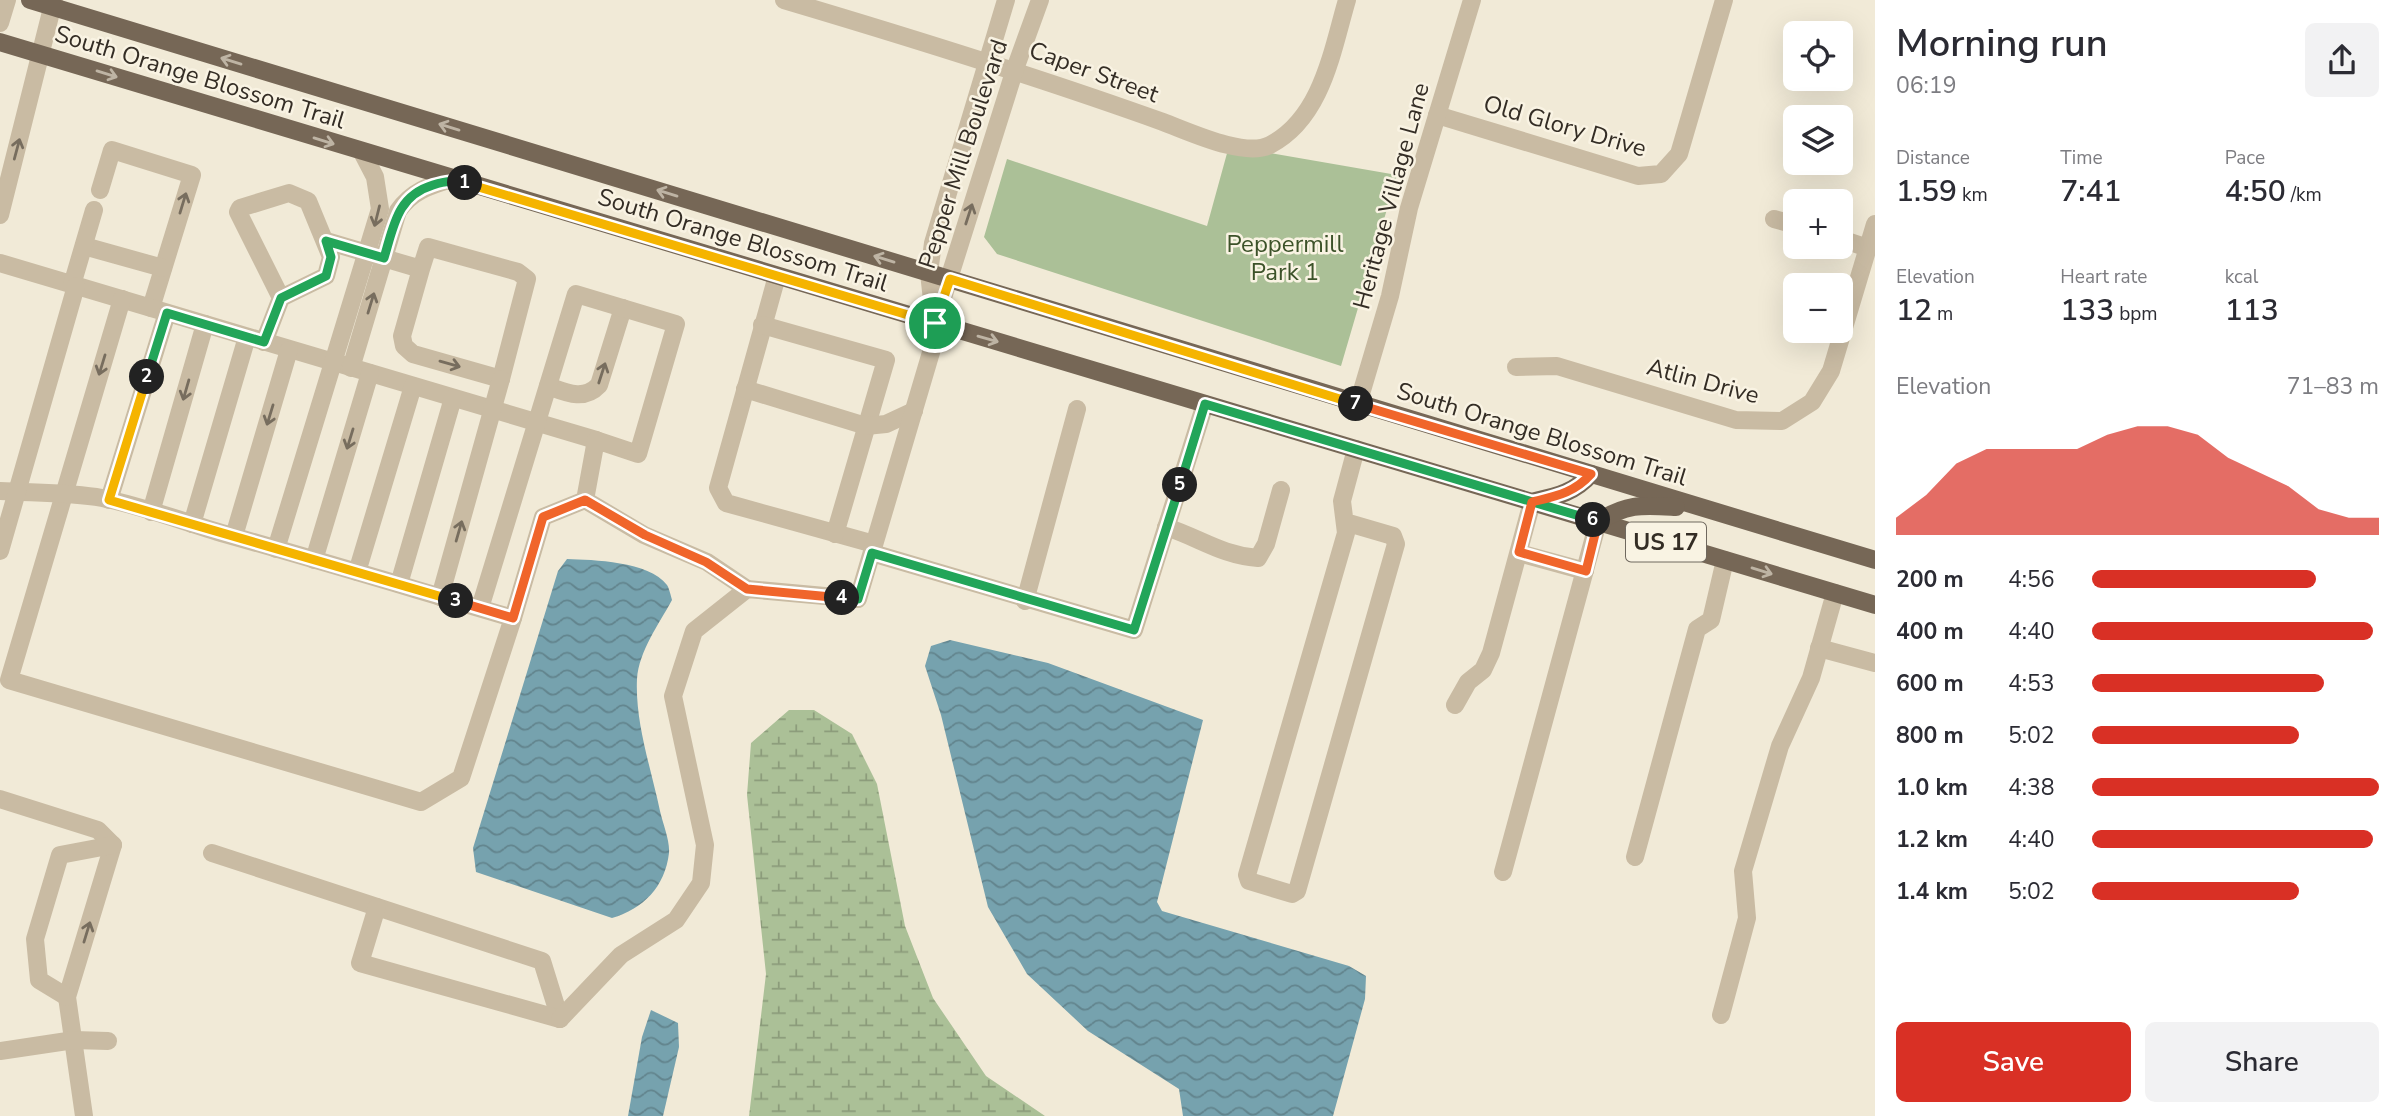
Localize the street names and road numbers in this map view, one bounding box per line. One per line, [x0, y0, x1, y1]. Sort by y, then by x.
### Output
street label: South Orange Blossom Trail [51, 18, 349, 136]
street label: Caper Street [1025, 34, 1164, 110]
street label: Pepper Mill Boulevard [911, 35, 1015, 273]
street label: Heritage Village Lane [1345, 79, 1437, 313]
street label: Old Glory Drive [1480, 87, 1650, 165]
street label: South Orange Blossom Trail [594, 181, 892, 299]
street label: Atlin Drive [1643, 351, 1763, 411]
street label: South Orange Blossom Trail [1393, 375, 1691, 493]
road number: US 17 [1626, 522, 1706, 562]

